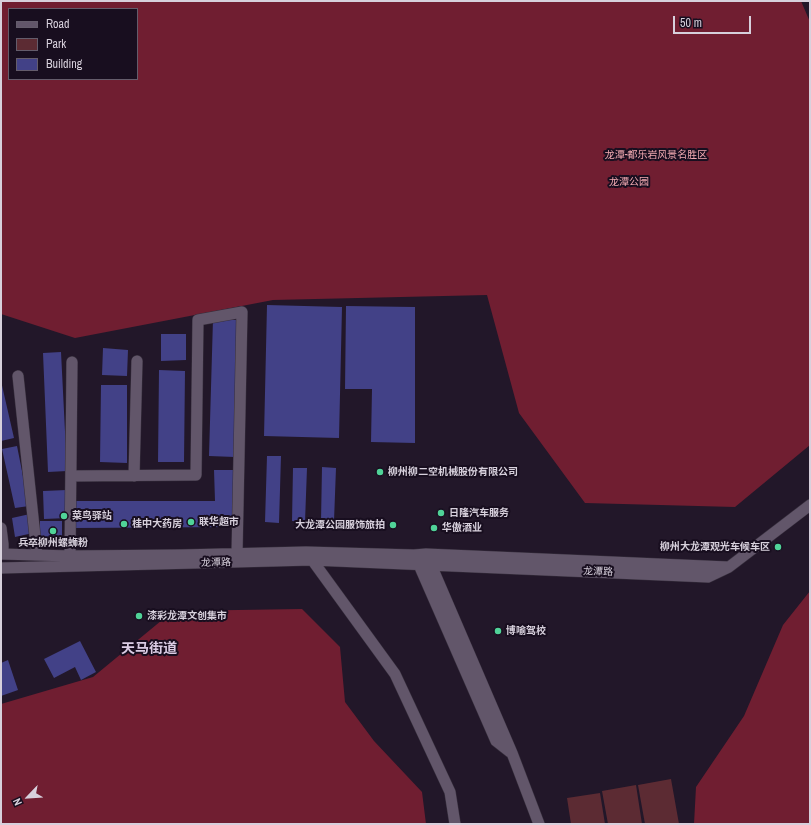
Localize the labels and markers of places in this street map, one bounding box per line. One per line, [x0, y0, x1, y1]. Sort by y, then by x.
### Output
place label: 柳州柳二空机械股份有限公司 [388, 466, 518, 478]
marker: 柳州柳二空机械股份有限公司 [375, 467, 385, 477]
place label: 日隆汽车服务 [449, 507, 509, 519]
marker: 日隆汽车服务 [436, 508, 446, 518]
place label: 菜鸟驿站 [72, 510, 112, 522]
marker: 菜鸟驿站 [59, 511, 69, 521]
place label: 联华超市 [199, 516, 239, 528]
marker: 联华超市 [186, 517, 196, 527]
place label: 桂中大药房 [132, 518, 182, 530]
marker: 桂中大药房 [119, 519, 129, 529]
place label: 大龙潭公园服饰旅拍 [295, 519, 385, 531]
marker: 大龙潭公园服饰旅拍 [388, 520, 398, 530]
place label: 华傲酒业 [442, 522, 482, 534]
marker: 华傲酒业 [429, 523, 439, 533]
marker: 兵卒柳州螺蛳粉 [48, 526, 58, 536]
place label: 兵卒柳州螺蛳粉 [18, 537, 88, 549]
place label: 柳州大龙潭观光车候车区 [660, 541, 770, 553]
marker: 柳州大龙潭观光车候车区 [773, 542, 783, 552]
place label: 漆彩龙潭文创集市 [147, 610, 227, 622]
marker: 漆彩龙潭文创集市 [134, 611, 144, 621]
place label: 博喻驾校 [506, 625, 546, 637]
marker: 博喻驾校 [493, 626, 503, 636]

